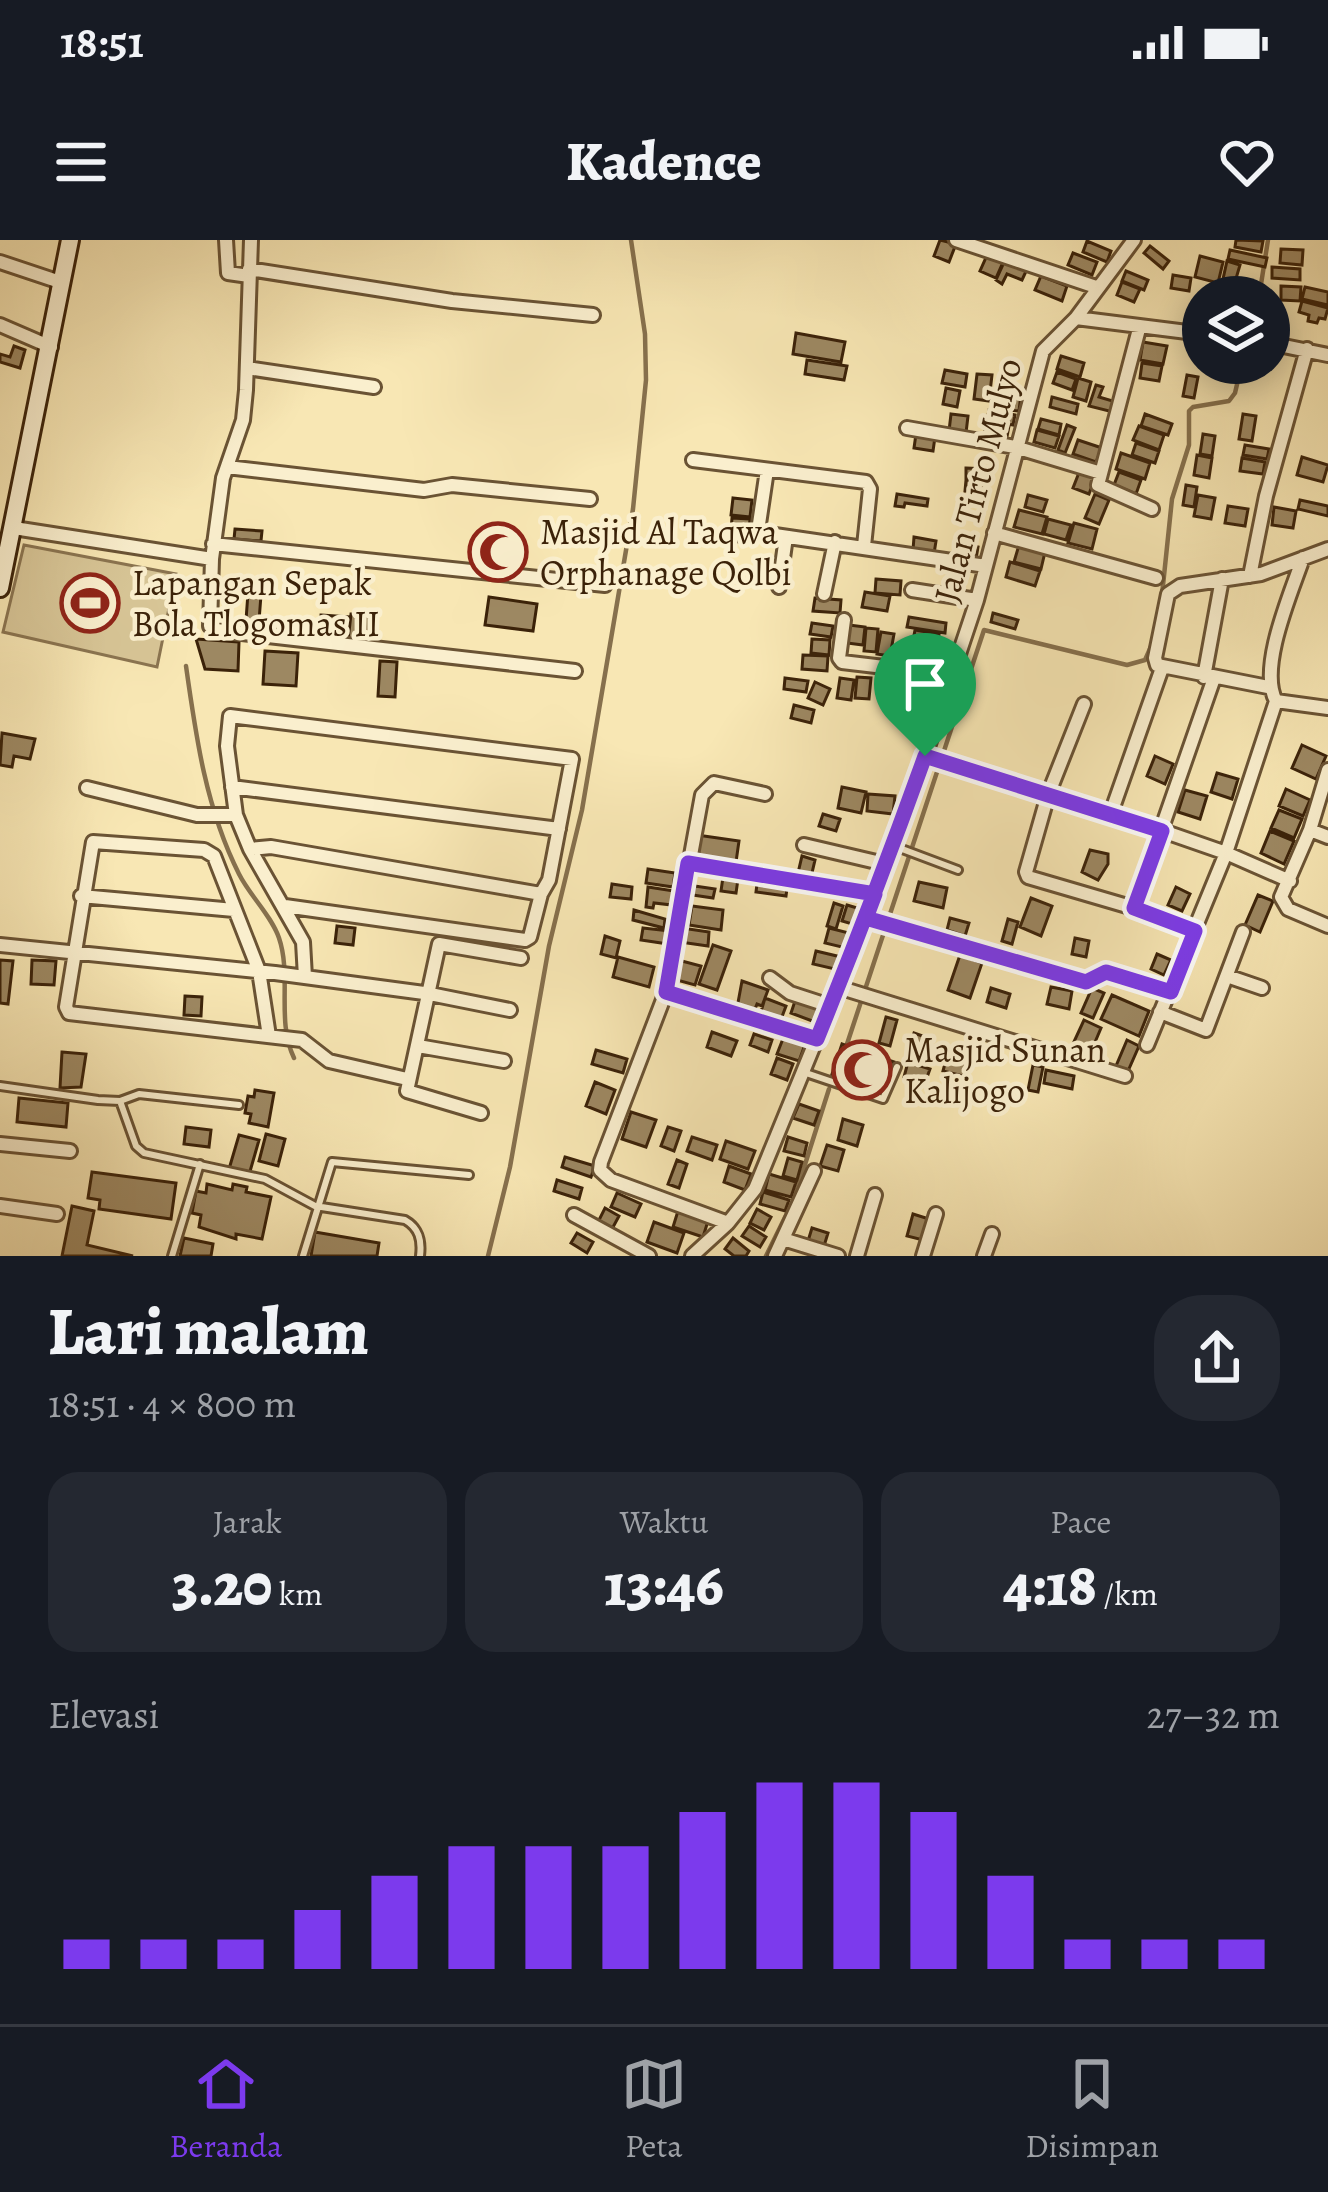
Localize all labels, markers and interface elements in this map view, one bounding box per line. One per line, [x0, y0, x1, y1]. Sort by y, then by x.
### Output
text: 18:51 [60, 11, 144, 73]
text: Kadence [566, 125, 762, 199]
icon: menu [48, 129, 114, 195]
icon: heart [1214, 129, 1280, 195]
map controls [1182, 276, 1290, 384]
button: layers [1182, 276, 1290, 384]
street label: Jalan Tirto Mulyo [921, 353, 1034, 608]
place label: Masjid Al Taqwa Orphanage Qolbi [540, 507, 792, 597]
mosque icon: Masjid Al Taqwa Orphanage Qolbi [467, 521, 529, 583]
place label: Lapangan Sepak Bola Tlogomas II [132, 558, 380, 648]
sports icon: Lapangan Sepak Bola Tlogomas II [59, 572, 121, 634]
pin [874, 633, 976, 756]
icon: arrive [892, 651, 958, 717]
place label: Masjid Sunan Kalijogo [904, 1025, 1106, 1115]
mosque icon: Masjid Sunan Kalijogo [831, 1039, 893, 1101]
text: Lari malam [48, 1287, 369, 1377]
button: share [1154, 1295, 1280, 1421]
text: 18:51 · 4 × 800 m [48, 1377, 296, 1430]
text: Jarak [213, 1499, 282, 1544]
text: Waktu [620, 1499, 708, 1544]
text: Pace [1050, 1499, 1111, 1544]
text: 3.20 [172, 1544, 272, 1626]
text: 13:46 [604, 1544, 724, 1626]
text: 4:18 [1003, 1544, 1097, 1626]
text: km [272, 1571, 323, 1616]
text: /km [1097, 1571, 1158, 1616]
text: Elevasi [48, 1688, 160, 1741]
text: 27–32 m [1146, 1688, 1280, 1741]
tab: Beranda [169, 2051, 282, 2168]
tab: Peta [621, 2051, 687, 2168]
tab: Disimpan [1025, 2051, 1159, 2168]

